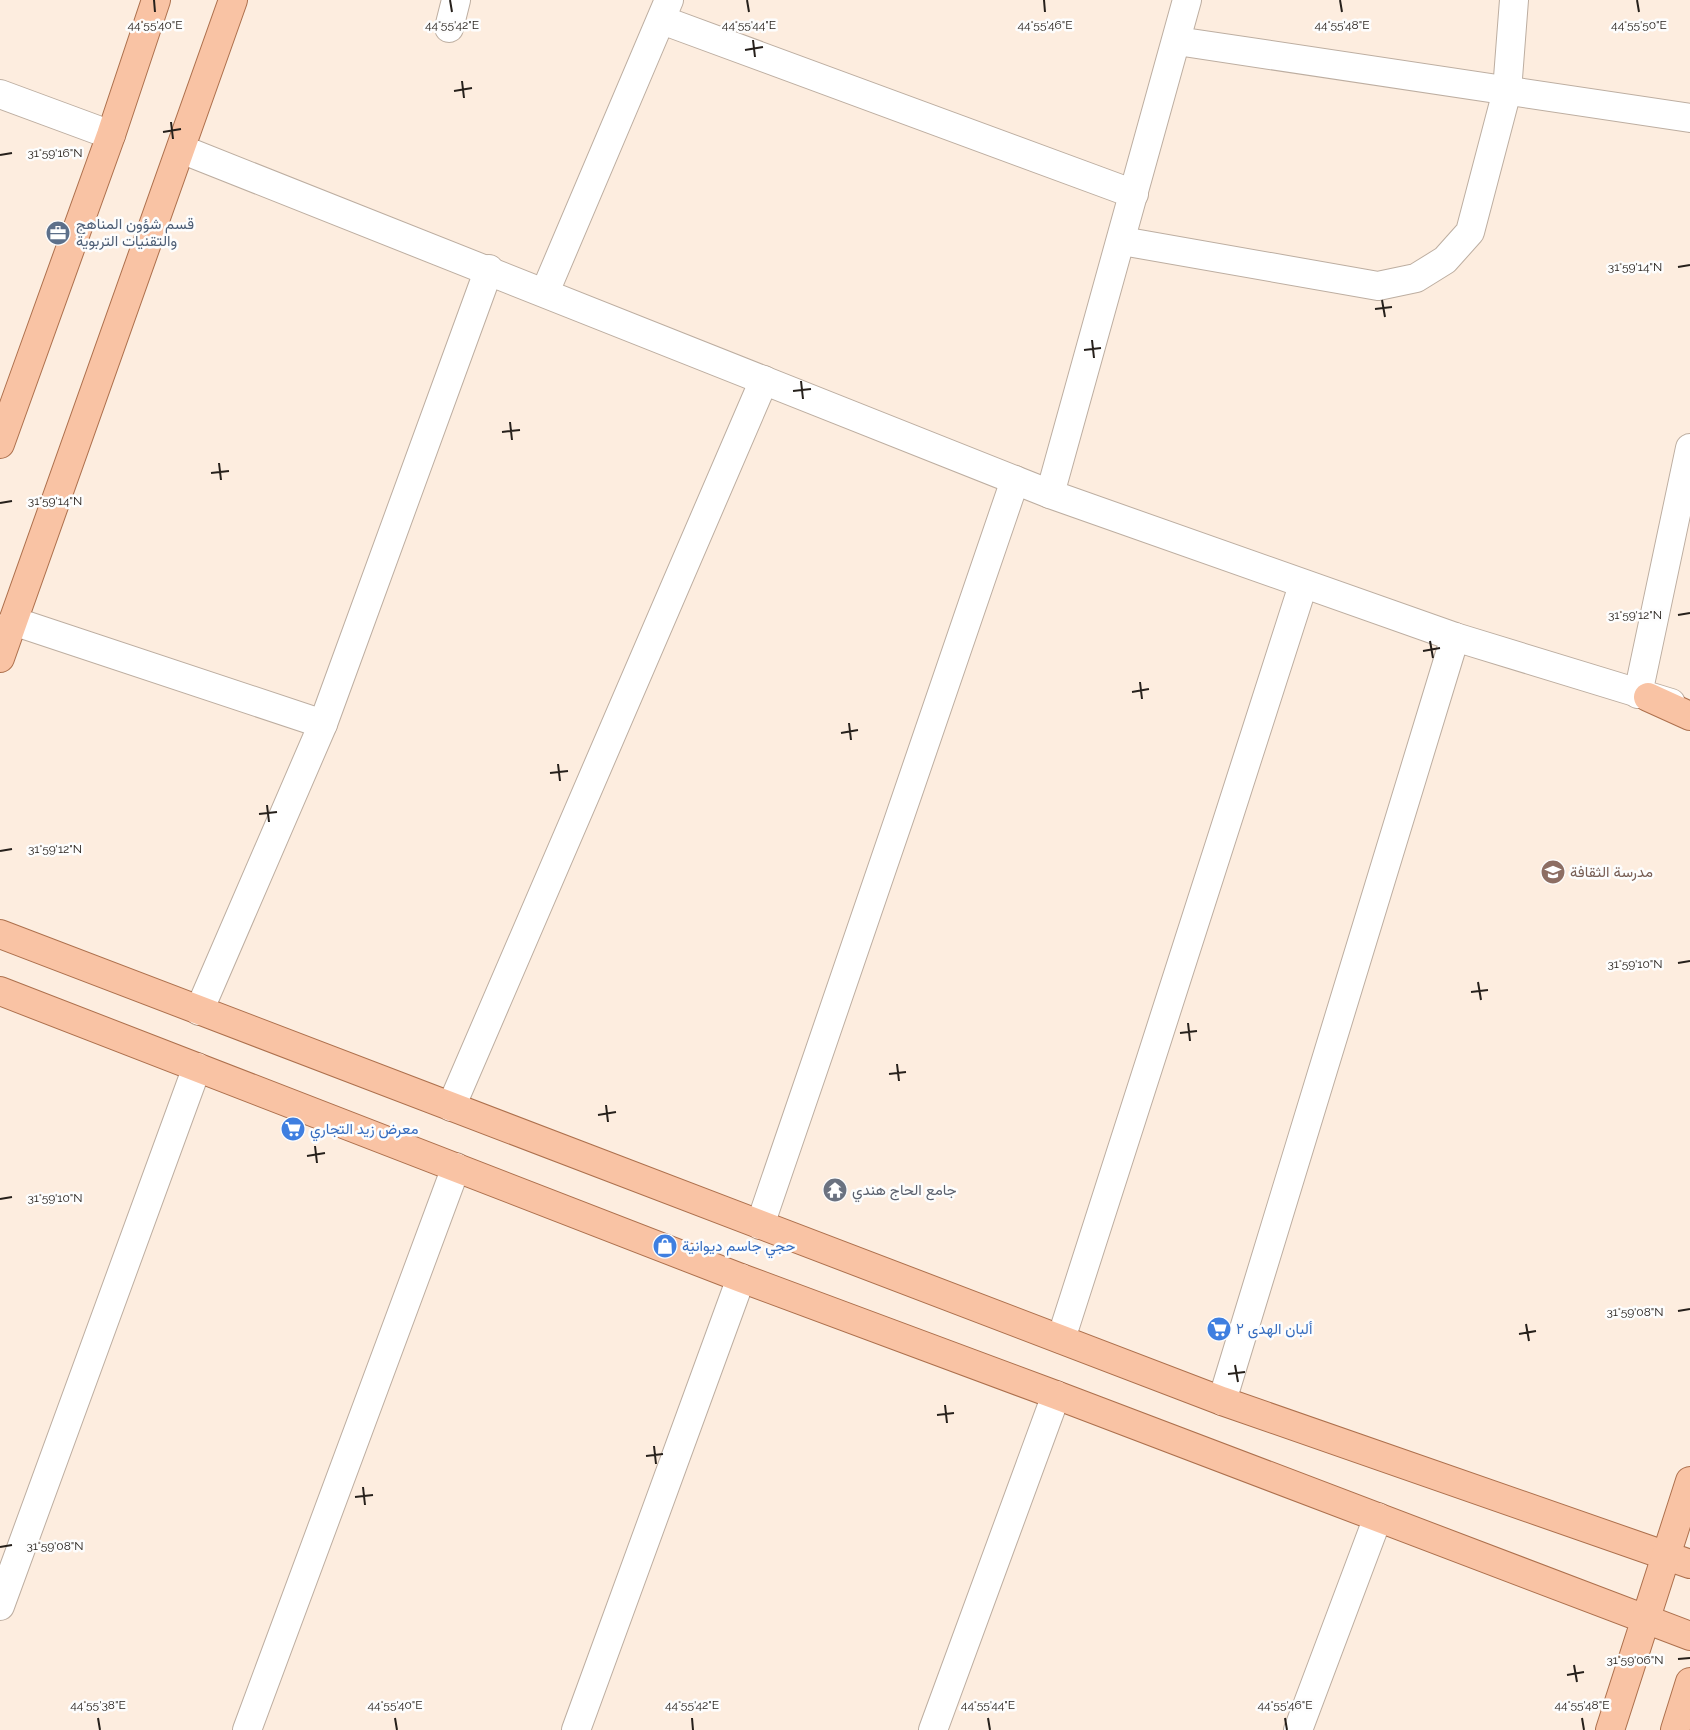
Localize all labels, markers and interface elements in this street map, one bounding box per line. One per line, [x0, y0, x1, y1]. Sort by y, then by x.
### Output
text: 44°55'40"E [127, 18, 183, 32]
text: 44°55'42"E [425, 18, 479, 32]
text: 44°55'44"E [722, 18, 776, 32]
text: 44°55'46"E [1017, 18, 1073, 32]
text: 44°55'48"E [1315, 18, 1369, 32]
text: 44°55'50"E [1611, 18, 1667, 32]
text: 31°59'16"N [27, 146, 83, 160]
place label: قسم شؤون المناهج والتقنيات التربوية [76, 215, 194, 250]
office icon: قسم شؤون المناهج والتقنيات التربوية [45, 220, 71, 246]
text: 31°59'14"N [1608, 260, 1662, 274]
text: 31°59'14"N [28, 494, 82, 508]
text: 31°59'12"N [1608, 608, 1662, 622]
text: 31°59'12"N [28, 842, 82, 856]
school or university icon: مدرسة الثقافة [1540, 859, 1566, 885]
place label: مدرسة الثقافة [1570, 863, 1653, 881]
text: 31°59'10"N [1607, 957, 1663, 971]
supermarket icon: معرض زيد التجاري [280, 1116, 306, 1142]
place label: معرض زيد التجاري [310, 1120, 418, 1142]
temple icon: جامع الحاج هندي [822, 1177, 848, 1203]
place label: جامع الحاج هندي [852, 1181, 957, 1203]
text: 31°59'10"N [27, 1191, 83, 1205]
shop icon: حجي جاسم ديوانية [652, 1233, 678, 1259]
place label: حجي جاسم ديوانية [682, 1237, 795, 1259]
text: 31°59'08"N [1606, 1305, 1664, 1319]
supermarket icon: ألبان الهدى ٢ [1206, 1316, 1232, 1342]
place label: ألبان الهدى ٢ [1236, 1320, 1313, 1339]
text: 31°59'08"N [26, 1539, 84, 1553]
text: 31°59'06"N [1606, 1653, 1664, 1667]
text: 44°55'38"E [70, 1698, 126, 1712]
text: 44°55'40"E [367, 1698, 423, 1712]
text: 44°55'42"E [665, 1698, 719, 1712]
text: 44°55'44"E [961, 1698, 1015, 1712]
text: 44°55'46"E [1257, 1698, 1313, 1712]
text: 44°55'48"E [1555, 1698, 1609, 1712]

